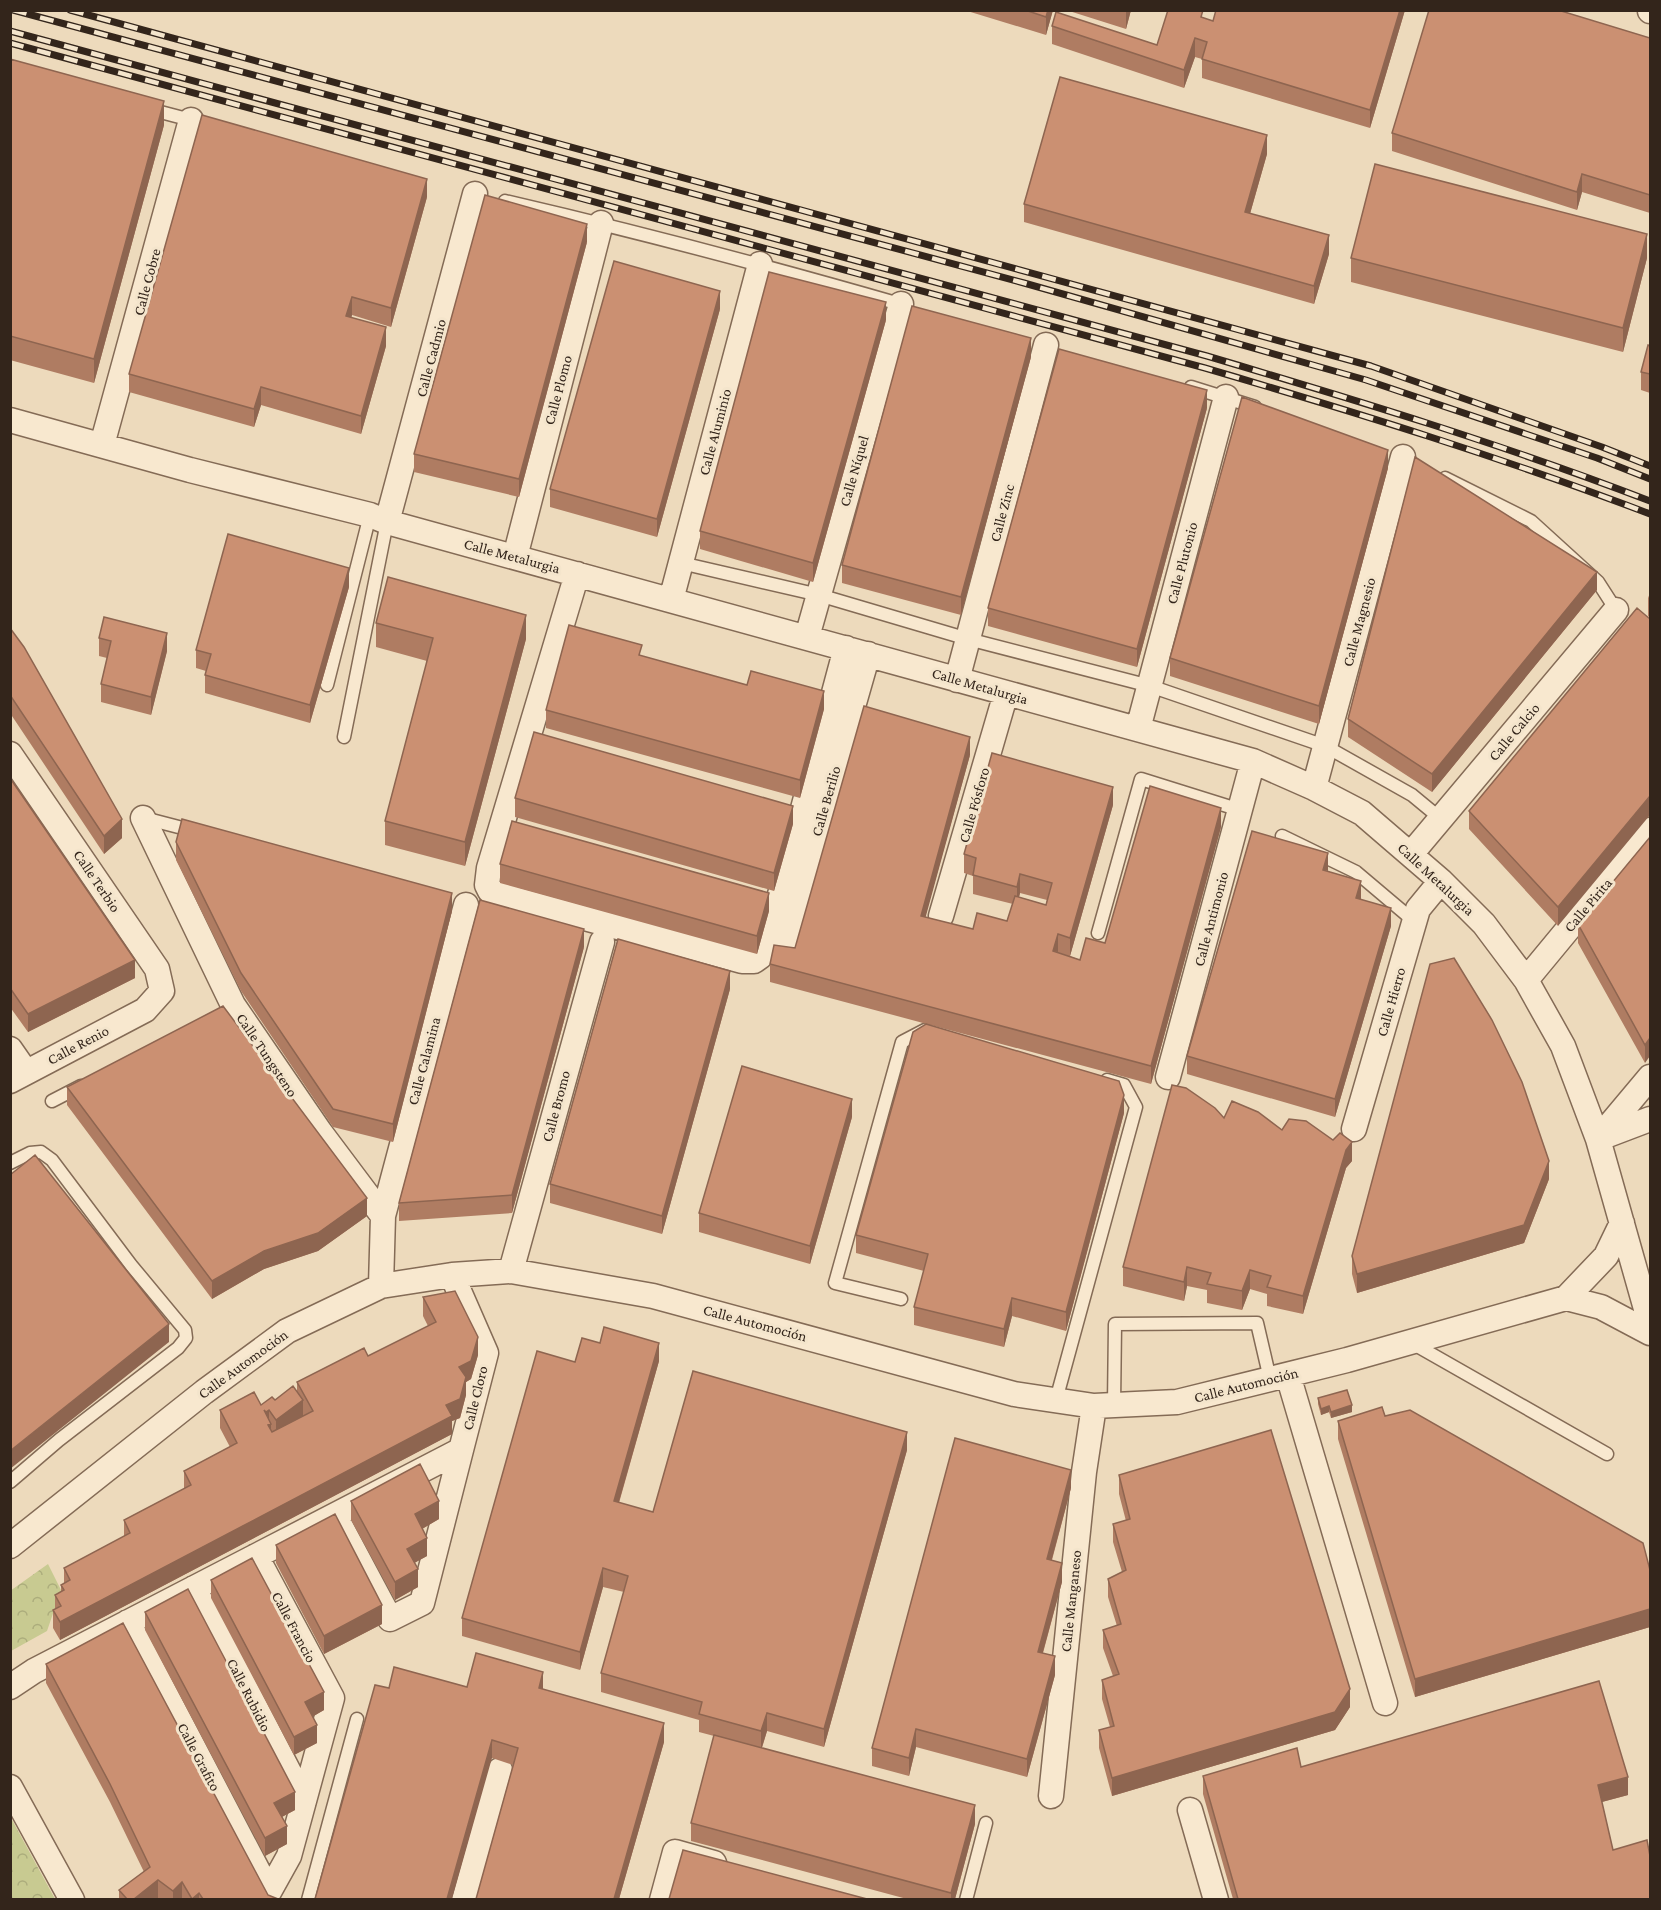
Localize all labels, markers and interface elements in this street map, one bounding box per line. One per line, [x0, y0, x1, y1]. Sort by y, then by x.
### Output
street label: Calle Cobre [130, 246, 164, 317]
street label: Calle Cadmio [413, 317, 449, 399]
street label: Calle Plomo [541, 353, 575, 427]
street label: Calle Aluminio [696, 387, 734, 477]
street label: Calle Níquel [836, 434, 873, 509]
street label: Calle Zinc [987, 482, 1018, 544]
street label: Calle Plutonio [1163, 520, 1201, 606]
street label: Calle Metalurgia [462, 535, 562, 578]
street label: Calle Magnesio [1339, 576, 1380, 669]
street label: Calle Metalurgia [930, 665, 1030, 708]
street label: Calle Calcio [1485, 700, 1543, 764]
street label: Calle Berilio [808, 764, 844, 838]
street label: Calle Fósforo [956, 765, 992, 845]
street label: Calle Metalurgia [1394, 839, 1478, 919]
street label: Calle Terbio [70, 847, 124, 915]
street label: Calle Antimonio [1191, 870, 1231, 968]
street label: Calle Pirita [1561, 875, 1615, 935]
street label: Calle Hierro [1374, 966, 1408, 1038]
street label: Calle Tungsteno [232, 1010, 301, 1100]
street label: Calle Calamina [405, 1015, 443, 1107]
street label: Calle Renio [45, 1022, 111, 1068]
street label: Calle Bromo [539, 1069, 573, 1143]
street label: Calle Automoción [701, 1301, 809, 1345]
street label: Calle Automoción [195, 1326, 291, 1402]
street label: Calle Cloro [459, 1364, 491, 1432]
street label: Calle Automoción [1192, 1364, 1300, 1406]
street label: Calle Manganeso [1058, 1549, 1085, 1653]
street label: Calle Francio [269, 1589, 319, 1665]
street label: Calle Rubidio [224, 1656, 274, 1734]
street label: Calle Grafito [174, 1720, 224, 1794]

